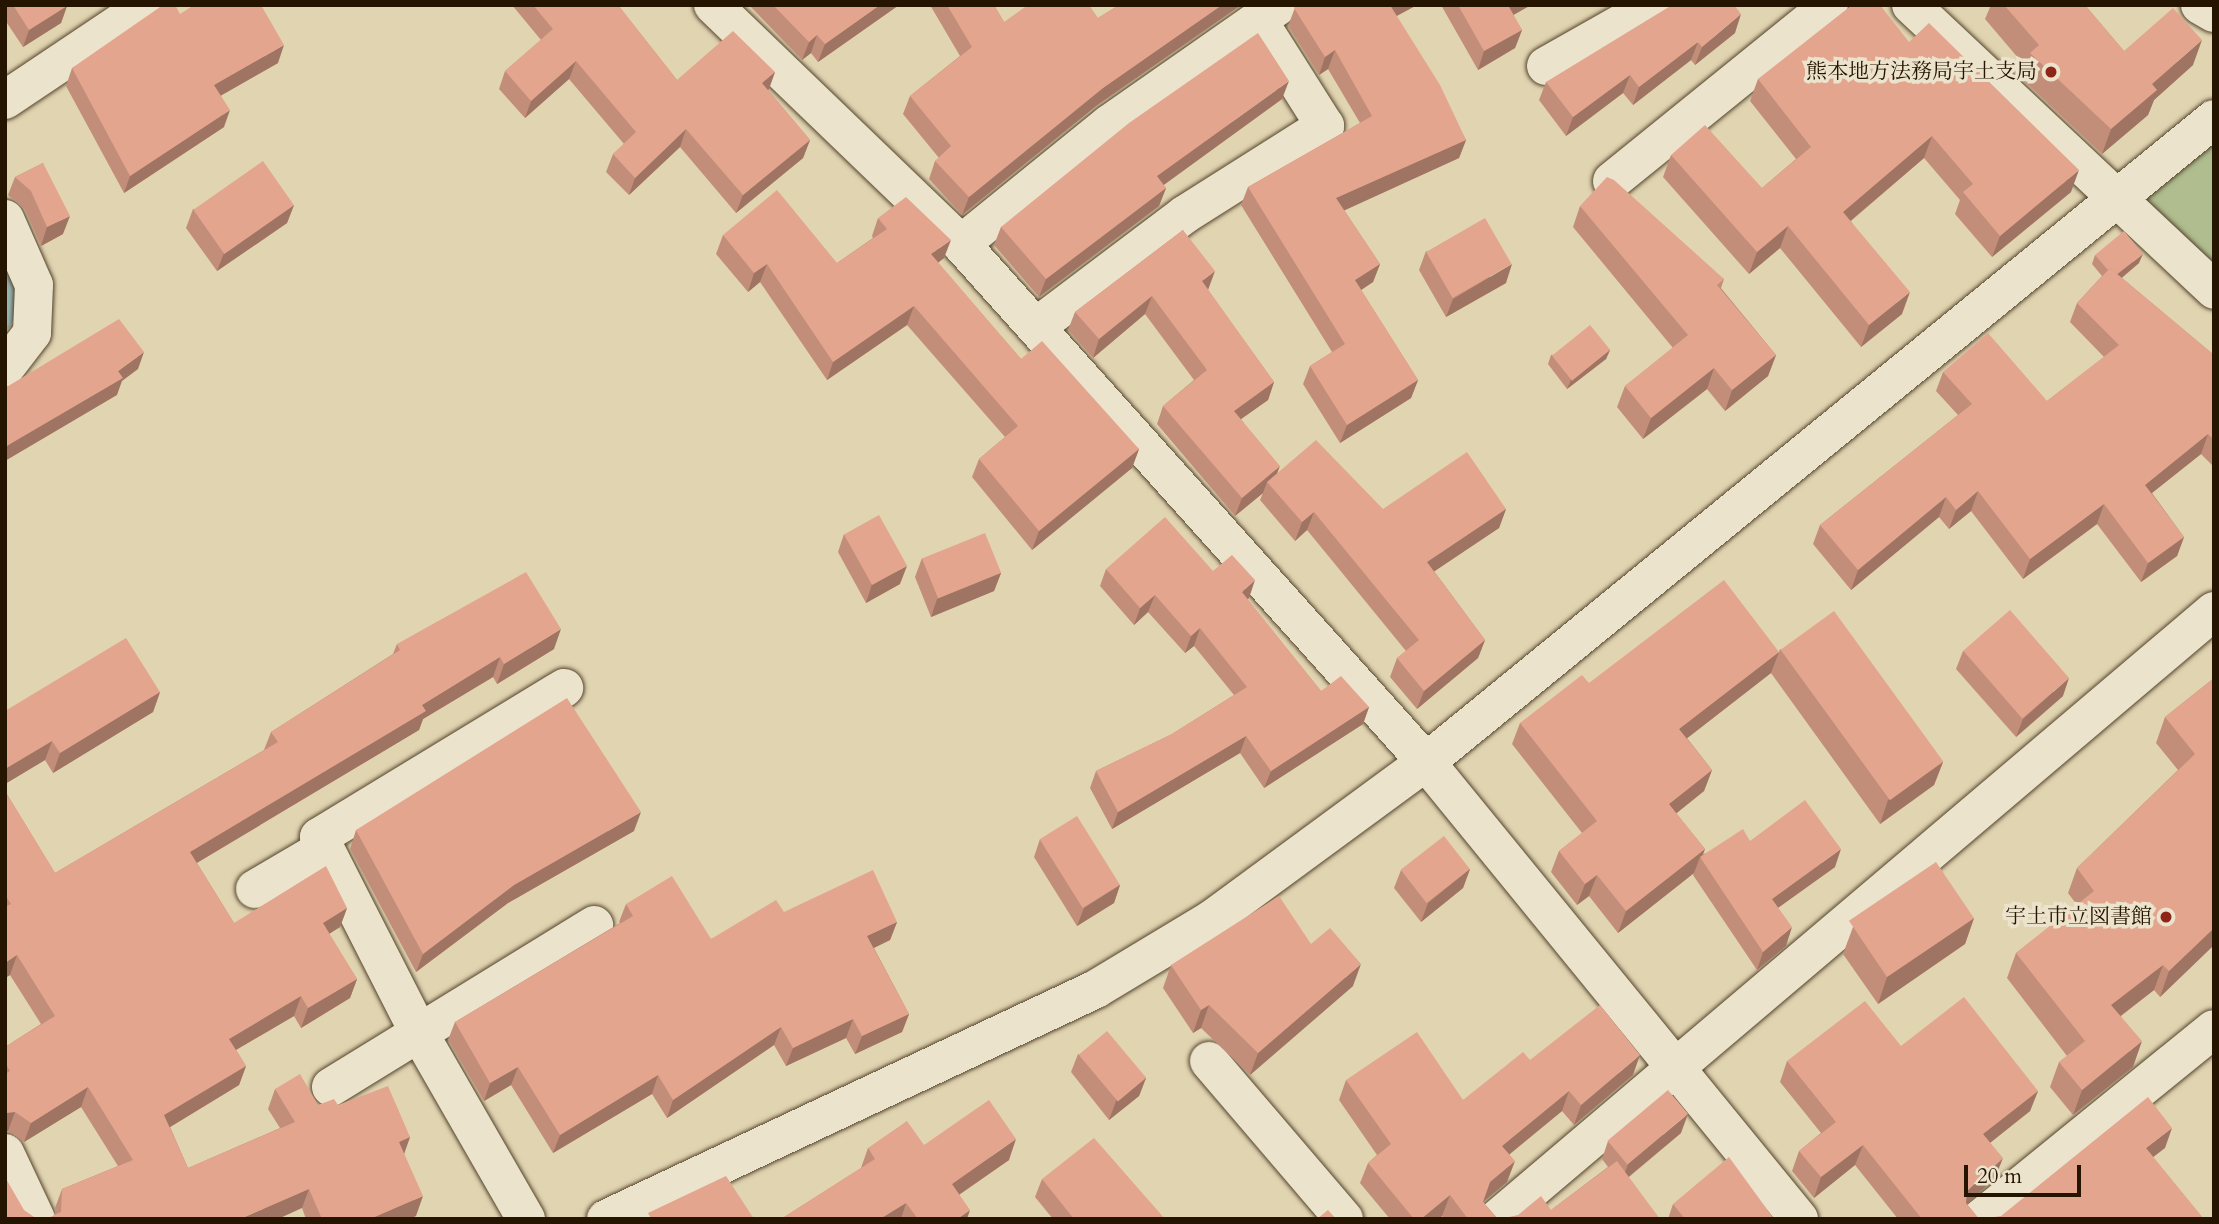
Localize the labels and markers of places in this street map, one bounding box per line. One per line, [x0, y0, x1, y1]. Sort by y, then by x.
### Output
place label: 熊本地方法務局宇土支局 [1806, 59, 2037, 85]
marker: 熊本地方法務局宇土支局 [2043, 64, 2059, 80]
place label: 宇土市立図書館 [2005, 904, 2152, 930]
marker: 宇土市立図書館 [2158, 909, 2174, 925]

